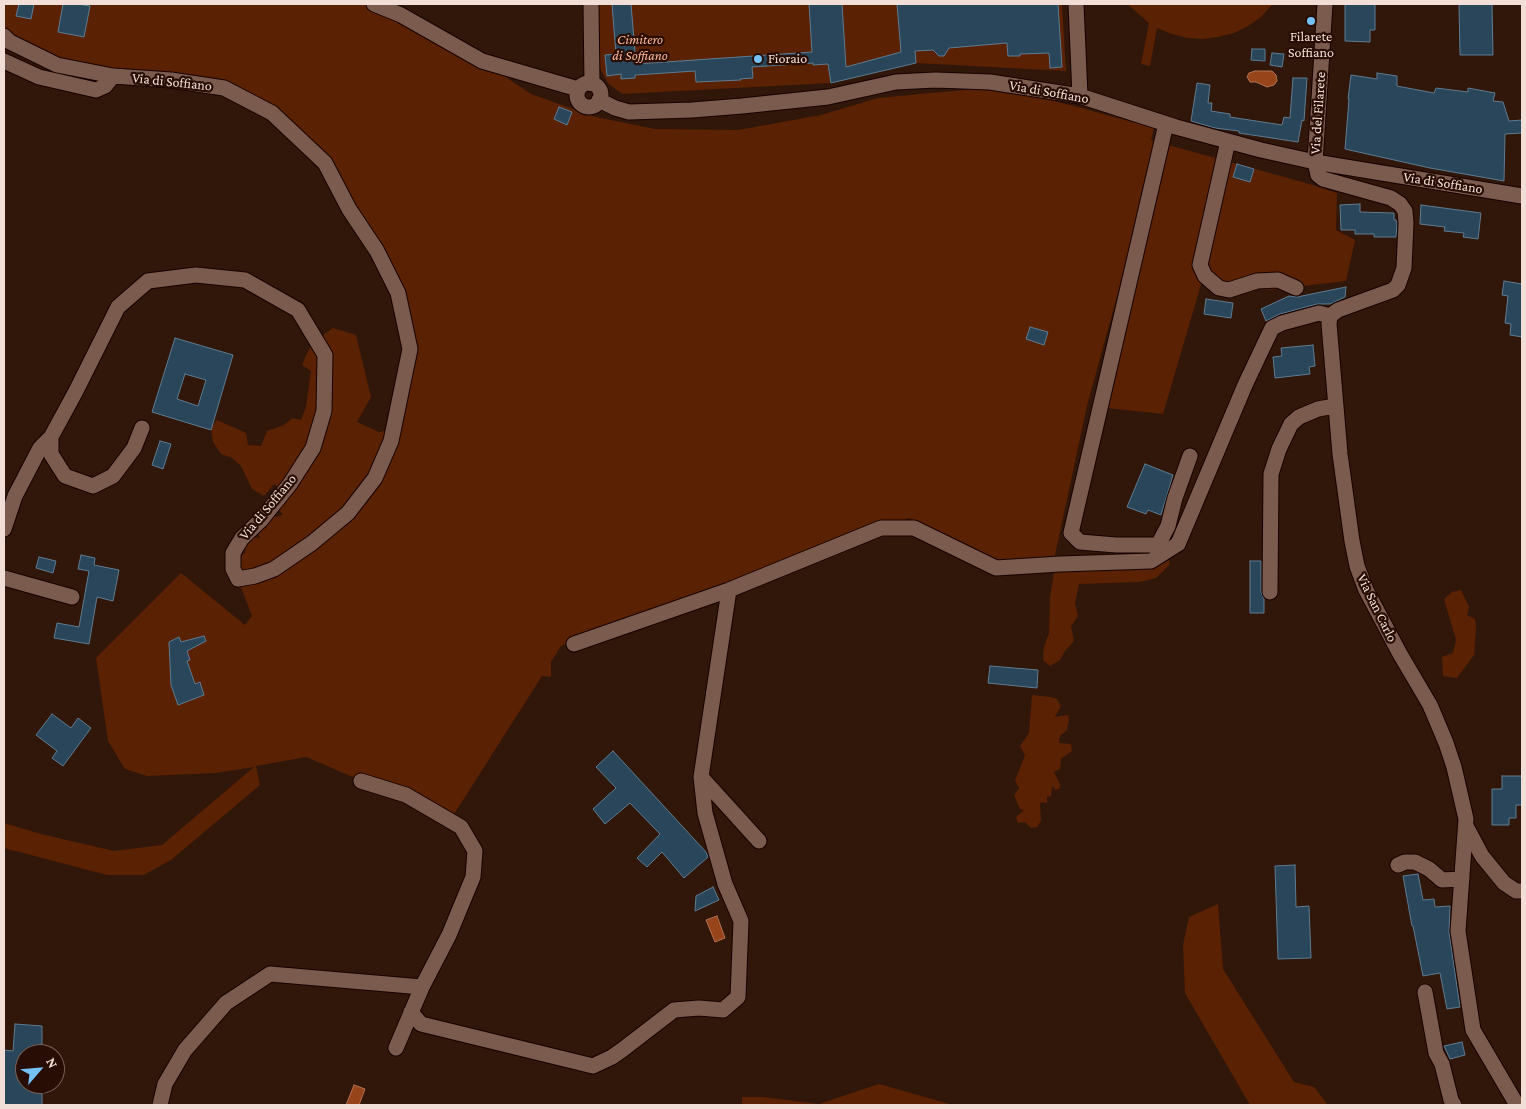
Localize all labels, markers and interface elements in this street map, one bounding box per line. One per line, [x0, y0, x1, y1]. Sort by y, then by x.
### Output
marker: Filarete Soffiano [1305, 15, 1317, 27]
place label: Filarete Soffiano [1288, 29, 1334, 62]
park label: Cimitero di Soffiano [612, 32, 668, 64]
place label: Fioraio [768, 51, 807, 67]
marker: Fioraio [752, 53, 764, 65]
street label: Via di Soffiano [131, 69, 213, 95]
street label: Via del Filarete [1307, 71, 1329, 155]
street label: Via di Soffiano [1008, 77, 1090, 107]
street label: Via di Soffiano [1402, 168, 1484, 198]
street label: Via di Soffiano [236, 471, 300, 543]
street label: Via San Carlo [1353, 571, 1401, 645]
north arrow [15, 1044, 65, 1094]
text: N [43, 1055, 62, 1071]

